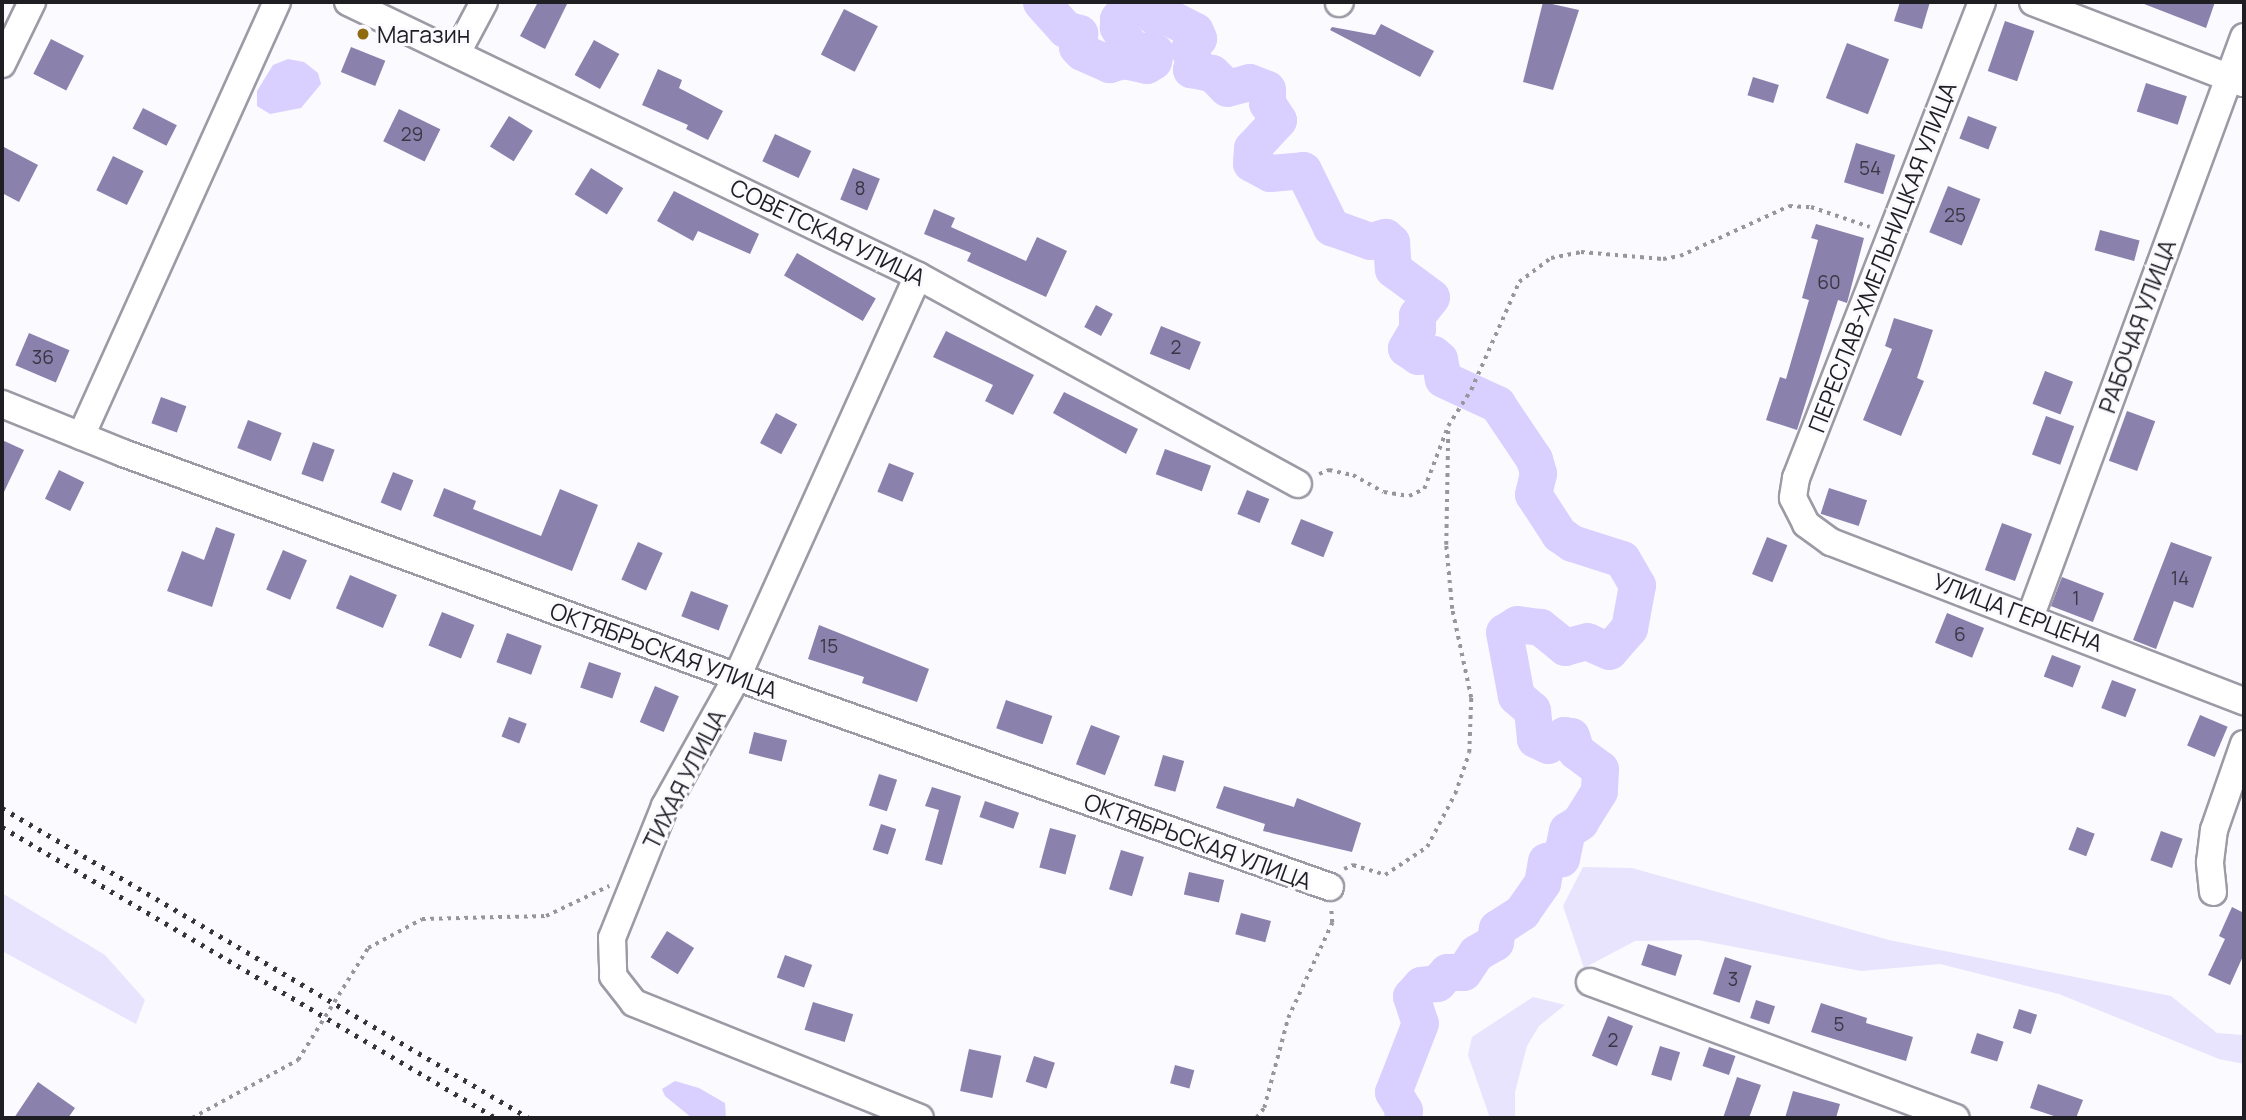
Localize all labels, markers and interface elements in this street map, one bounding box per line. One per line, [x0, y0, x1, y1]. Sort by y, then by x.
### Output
place label: Магазин [377, 20, 470, 48]
marker: Магазин [355, 26, 371, 42]
street label: ПЕРЕСЛАВ-ХМЕЛЬНИЦКАЯ УЛИЦА [1802, 78, 1962, 436]
house number: 29 [401, 124, 423, 146]
house number: 54 [1859, 158, 1881, 180]
street label: СОВЕТСКАЯ УЛИЦА [726, 173, 930, 291]
house number: 8 [854, 178, 866, 200]
house number: 25 [1944, 205, 1966, 227]
street label: РАБОЧАЯ УЛИЦА [2093, 235, 2181, 417]
house number: 60 [1817, 272, 1841, 294]
house number: 2 [1171, 337, 1181, 359]
house number: 36 [32, 347, 54, 369]
street label: УЛИЦА ГЕРЦЕНА [1929, 567, 2107, 657]
house number: 14 [2171, 568, 2189, 590]
house number: 1 [2072, 588, 2080, 610]
street label: ОКТЯБРЬСКАЯ УЛИЦА [547, 596, 781, 704]
house number: 6 [1954, 624, 1966, 646]
house number: 15 [820, 636, 838, 658]
street label: ТИХАЯ УЛИЦА [637, 705, 731, 853]
street label: ОКТЯБРЬСКАЯ УЛИЦА [1081, 787, 1315, 895]
house number: 3 [1728, 969, 1738, 991]
house number: 5 [1834, 1014, 1844, 1036]
house number: 2 [1608, 1030, 1618, 1052]

